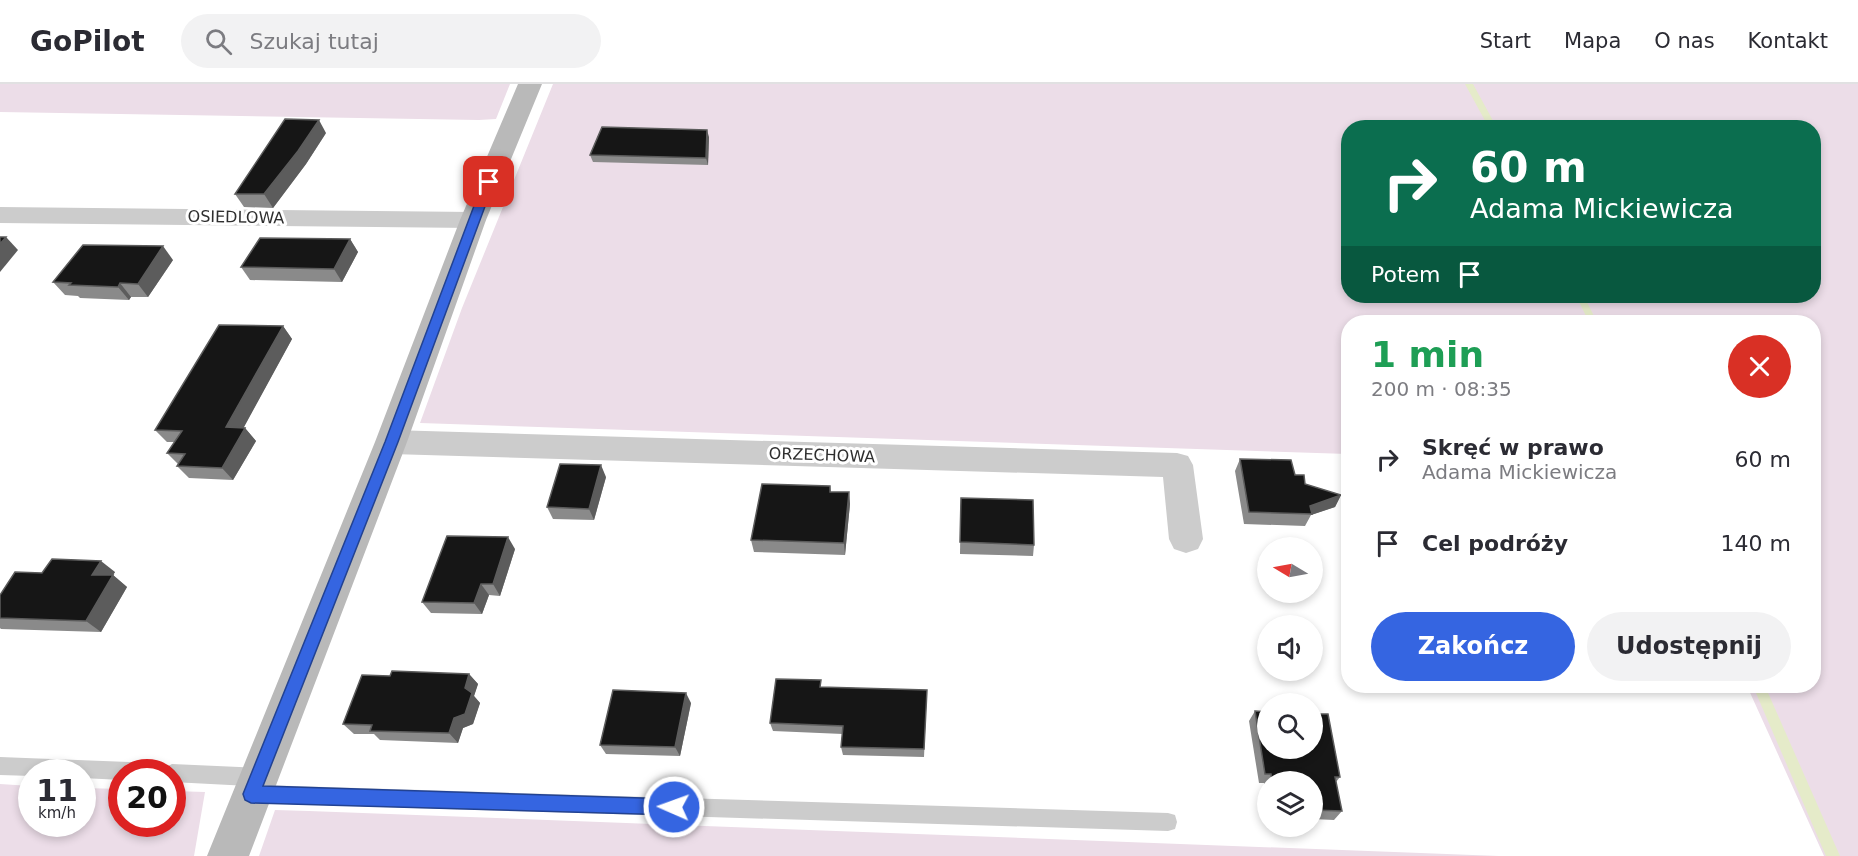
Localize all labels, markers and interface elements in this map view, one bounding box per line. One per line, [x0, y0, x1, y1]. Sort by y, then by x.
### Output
search box [181, 14, 601, 68]
text: GoPilot [30, 25, 145, 58]
icon: search [202, 25, 235, 58]
text: Szukaj tutaj [250, 29, 379, 54]
text: Start [1480, 29, 1531, 53]
text: Mapa [1564, 29, 1621, 53]
text: O nas [1654, 29, 1715, 53]
text: Kontakt [1748, 29, 1828, 53]
text: 60 m [1470, 143, 1587, 192]
icon: right [1371, 144, 1449, 222]
pin [463, 156, 514, 207]
icon: arrive [472, 165, 505, 198]
text: Adama Mickiewicza [1470, 193, 1734, 224]
street label: OSIEDLOWA [187, 207, 285, 227]
icon: arrive [1453, 258, 1486, 291]
text: Potem [1371, 262, 1441, 287]
text: 1 min [1371, 334, 1484, 375]
button: close [1728, 335, 1791, 398]
text: 200 m · 08:35 [1371, 377, 1512, 401]
text: Skręć w prawo [1422, 435, 1604, 460]
icon: right [1371, 443, 1404, 476]
street label: ORZECHOWA [768, 444, 876, 466]
text: 60 m [1735, 447, 1791, 472]
text: Adama Mickiewicza [1422, 460, 1617, 484]
icon: arrive [1371, 527, 1404, 560]
text: Cel podróży [1422, 531, 1568, 556]
text: 140 m [1721, 531, 1791, 556]
north arrow [1257, 537, 1323, 603]
map controls [1257, 537, 1323, 837]
button: Zakończ [1371, 612, 1575, 681]
button: Udostępnij [1587, 612, 1791, 681]
button: sound [1257, 615, 1323, 681]
button: search [1257, 693, 1323, 759]
speed limit sign: 20 [108, 759, 186, 837]
button: layers [1257, 771, 1323, 837]
text: 11 [36, 773, 78, 808]
position arrow [642, 775, 706, 839]
text: km/h [38, 804, 76, 822]

